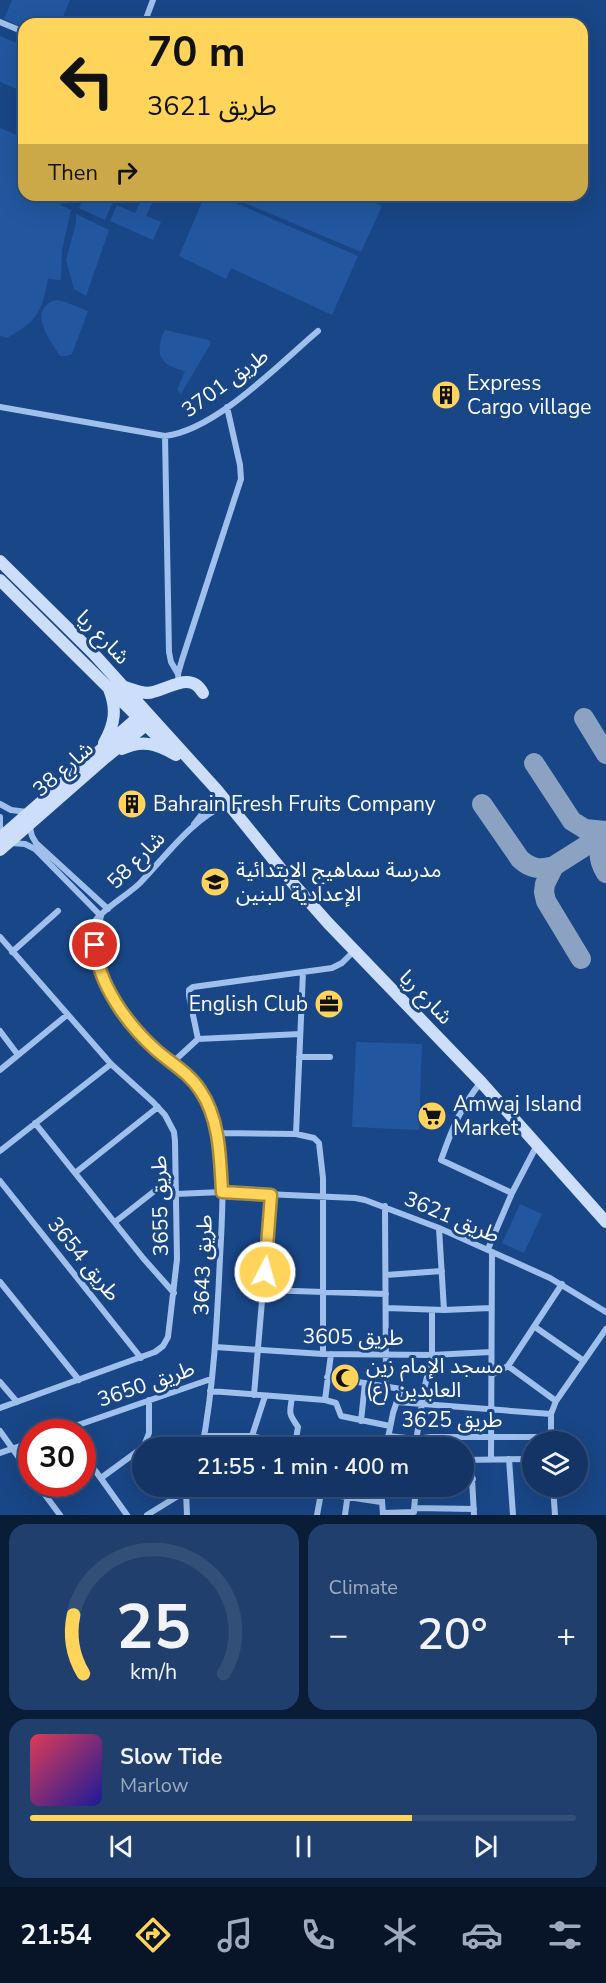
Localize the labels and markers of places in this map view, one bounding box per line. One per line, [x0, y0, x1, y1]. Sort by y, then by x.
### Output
place label: Express Cargo village [467, 369, 591, 421]
building icon: Express Cargo village [430, 379, 462, 411]
building icon: Bahrain Fresh Fruits Company [116, 788, 148, 820]
place label: Bahrain Fresh Fruits Company [153, 790, 436, 818]
place label: مدرسة سماهيج الابتدائية الإعدادية للبنين [236, 856, 442, 908]
school or university icon: مدرسة سماهيج الابتدائية الإعدادية للبنين [199, 866, 231, 898]
pin [69, 919, 120, 970]
office icon: English Club [313, 988, 345, 1020]
place label: English Club [189, 990, 308, 1018]
place label: Amwaj Island Market [453, 1090, 582, 1142]
supermarket icon: Amwaj Island Market [416, 1100, 448, 1132]
place label: مسجد الإمام زين العابدين (ع) [366, 1352, 503, 1405]
mosque icon: مسجد الإمام زين العابدين (ع) [329, 1362, 361, 1394]

